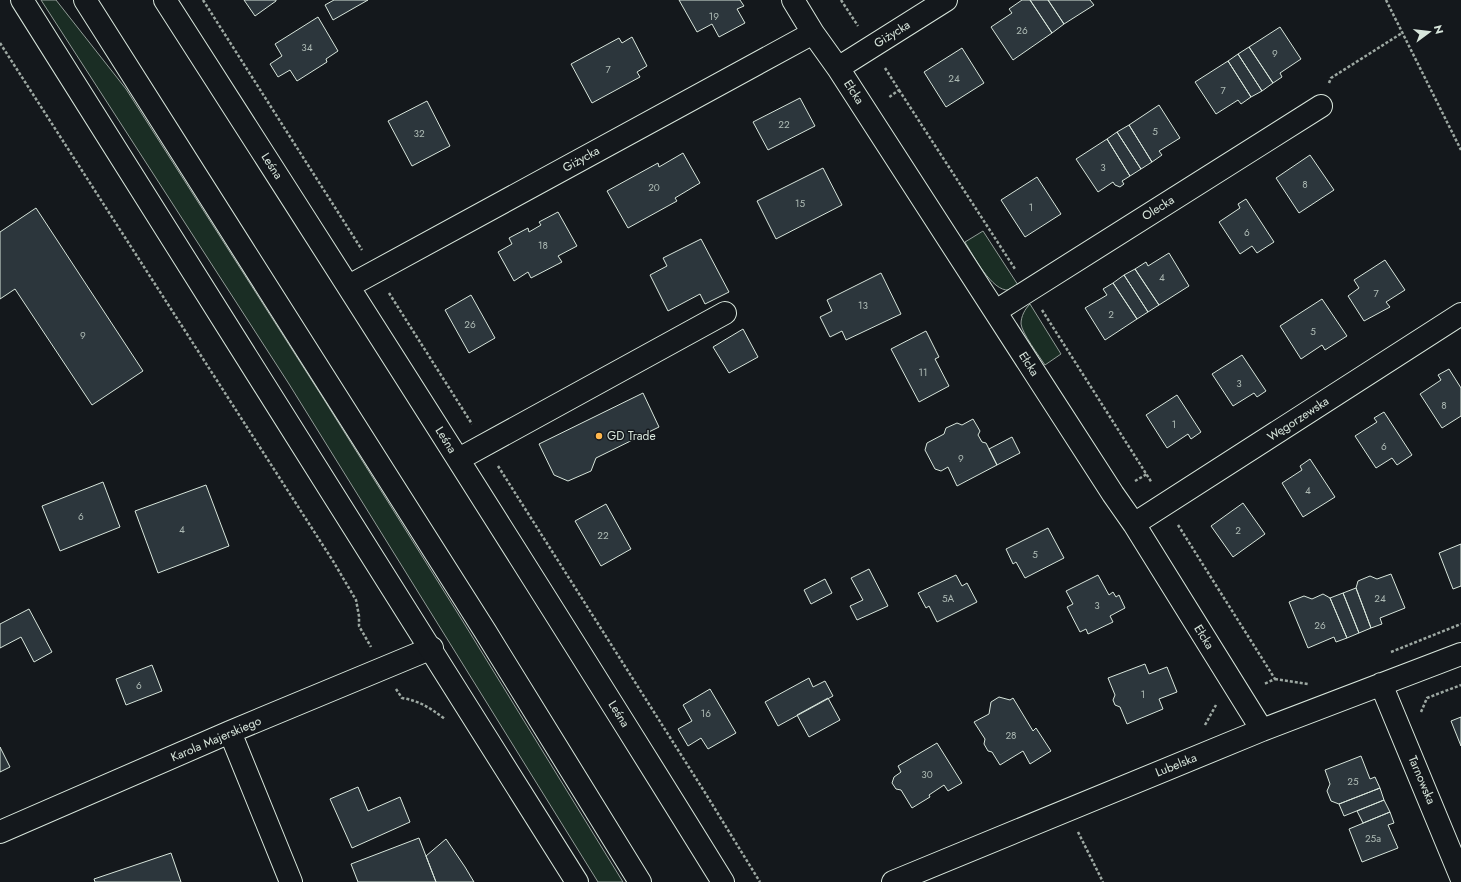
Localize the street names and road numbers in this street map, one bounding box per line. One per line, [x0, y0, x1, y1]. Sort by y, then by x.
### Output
street label: Giżycka [870, 16, 914, 52]
street label: Ełcka [839, 76, 869, 108]
street label: Giżycka [559, 141, 603, 177]
street label: Leśna [257, 149, 287, 183]
street label: Olecka [1138, 191, 1178, 225]
street label: Ełcka [1014, 348, 1044, 380]
street label: Węgorzewska [1264, 392, 1333, 446]
street label: Leśna [431, 423, 461, 457]
street label: Ełcka [1189, 621, 1219, 653]
street label: Leśna [604, 697, 634, 731]
street label: Karola Majerskiego [168, 712, 264, 766]
street label: Lubelska [1153, 748, 1200, 781]
street label: Tarnowska [1404, 753, 1440, 807]

